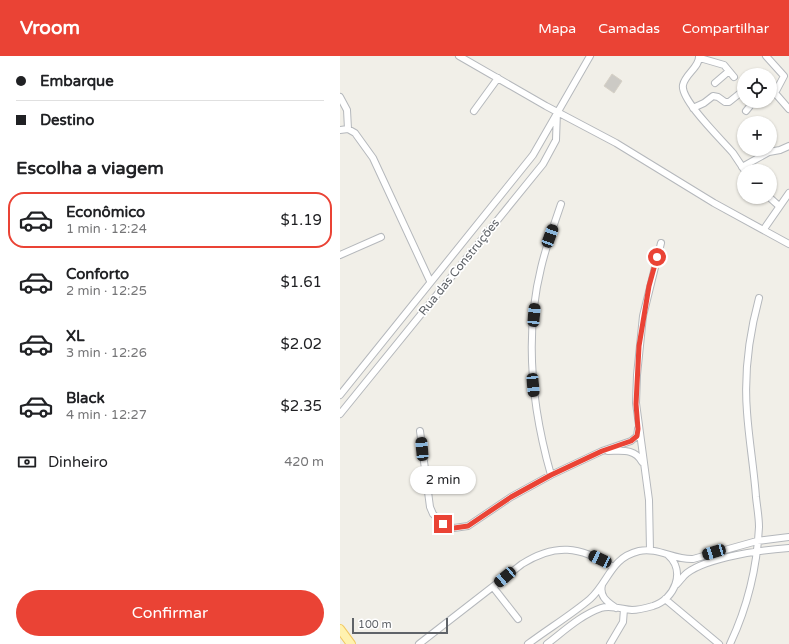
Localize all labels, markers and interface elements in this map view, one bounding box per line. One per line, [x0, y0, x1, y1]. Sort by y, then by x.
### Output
text: Vroom [20, 17, 80, 39]
text: Mapa [538, 20, 576, 37]
text: Camadas [598, 20, 660, 37]
text: Compartilhar [682, 20, 769, 37]
map controls [737, 68, 777, 204]
button: locate [737, 68, 777, 108]
text: Embarque [40, 72, 114, 90]
text: Destino [40, 111, 94, 129]
button: + [737, 116, 777, 156]
text: Escolha a viagem [16, 157, 164, 179]
button: − [737, 164, 777, 204]
icon: car [18, 202, 54, 238]
text: Econômico [66, 203, 145, 221]
text: $1.19 [281, 211, 322, 229]
street label: Rua das Construções [416, 216, 502, 318]
text: 1 min · 12:24 [66, 221, 147, 237]
car [540, 223, 560, 249]
route start [648, 248, 666, 266]
icon: car [18, 264, 54, 300]
text: Conforto [66, 265, 129, 283]
text: $1.61 [281, 273, 322, 291]
text: 2 min · 12:25 [66, 283, 147, 299]
car [527, 303, 541, 327]
icon: car [18, 326, 54, 362]
text: XL [66, 327, 85, 345]
text: $2.02 [281, 335, 322, 353]
text: 3 min · 12:26 [66, 345, 147, 361]
car [526, 373, 540, 397]
icon: car [18, 388, 54, 424]
text: Black [66, 389, 105, 407]
text: $2.35 [281, 397, 322, 415]
text: 4 min · 12:27 [66, 407, 147, 423]
car [415, 437, 429, 461]
icon: cash [16, 451, 38, 473]
text: Dinheiro [48, 453, 108, 471]
text: 420 m [284, 454, 324, 470]
callout: 2 min [410, 466, 476, 494]
text: 2 min [426, 472, 460, 488]
route end [434, 515, 452, 533]
car [701, 543, 727, 561]
car [587, 548, 613, 570]
car [492, 565, 518, 589]
button: Confirmar [16, 590, 324, 636]
scale bar [352, 616, 448, 635]
text: 100 m [358, 618, 392, 631]

